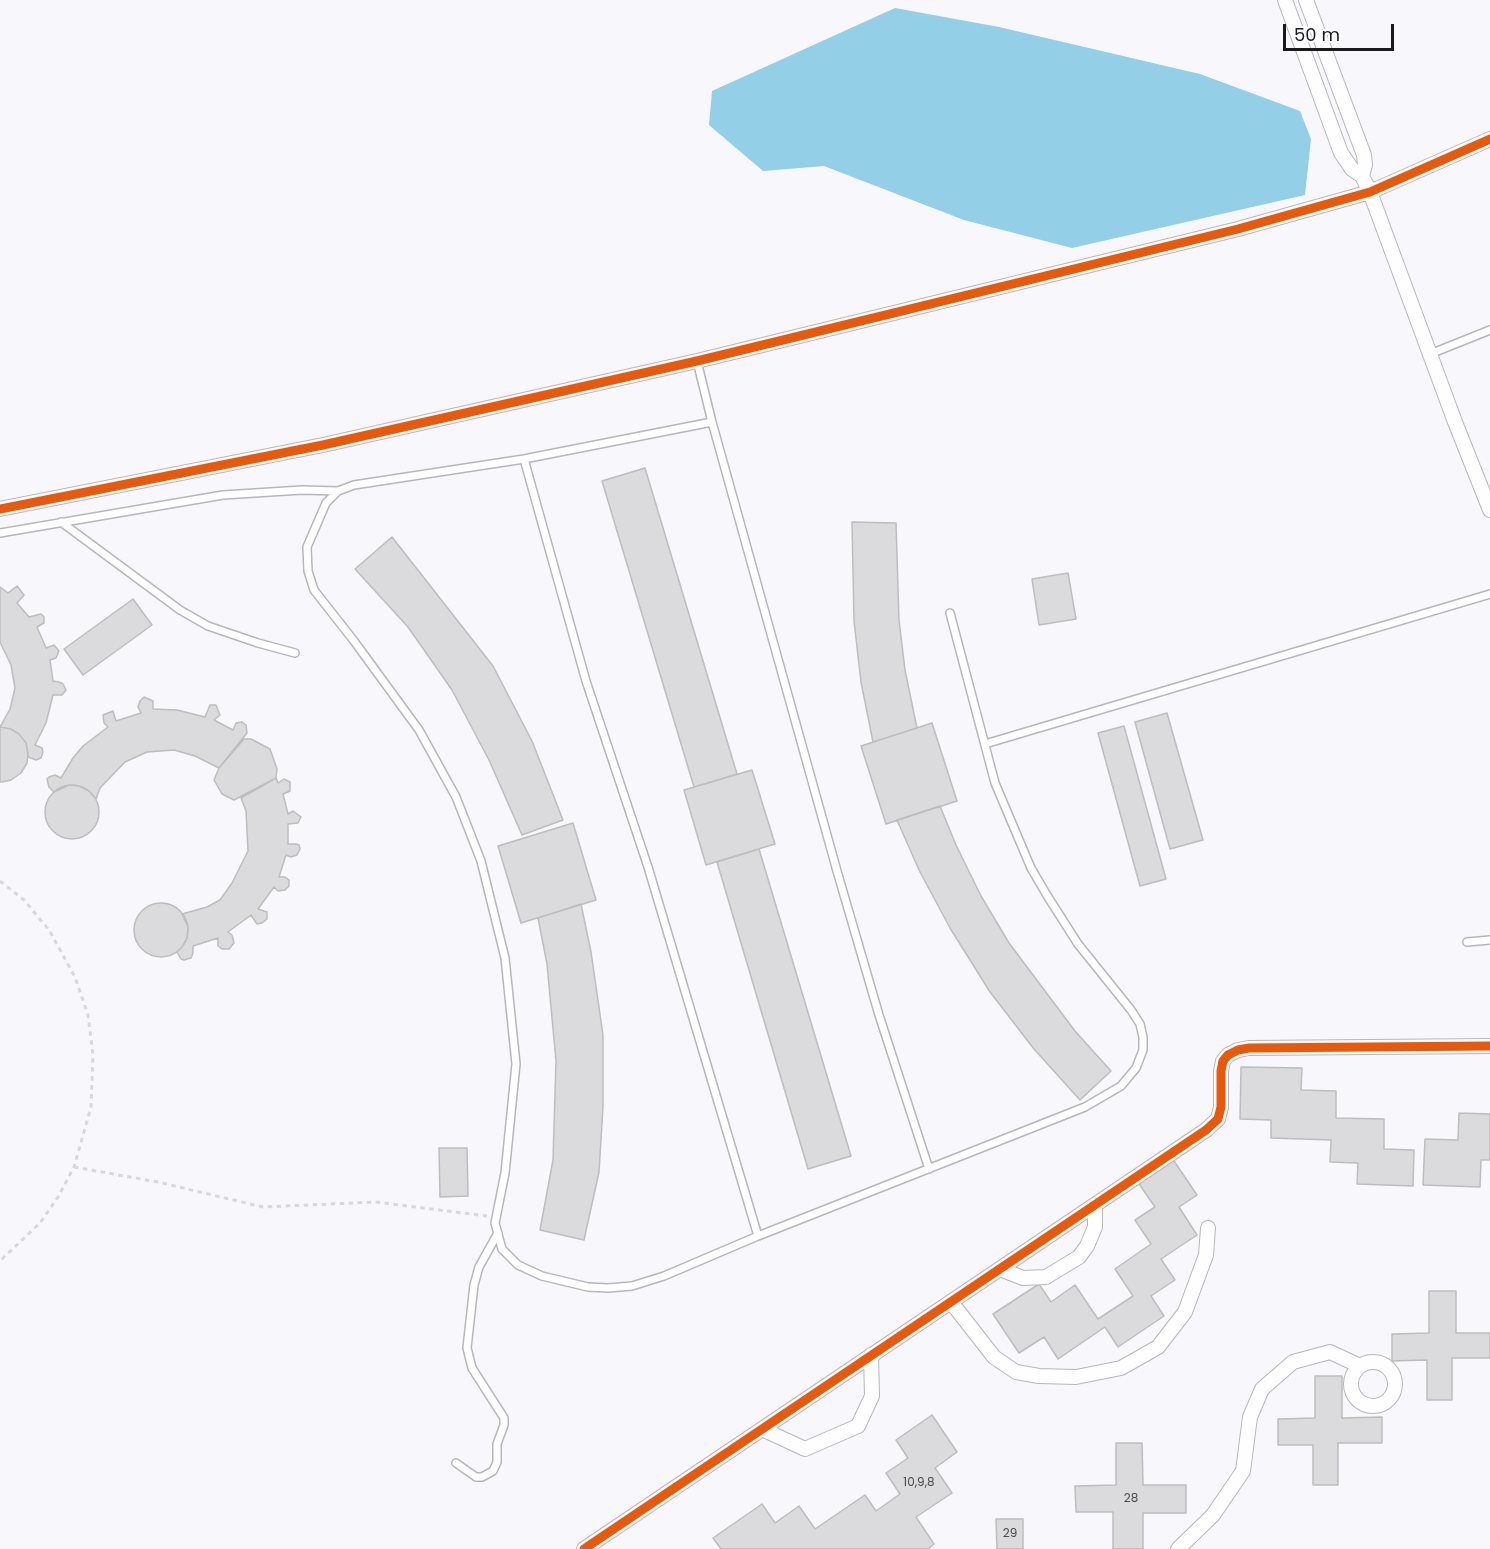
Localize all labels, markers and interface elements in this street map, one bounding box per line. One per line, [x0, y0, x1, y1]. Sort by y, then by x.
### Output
scale bar [1286, 12, 1397, 50]
text: 50 m [1294, 22, 1340, 47]
house number: 10,9,8 [903, 1476, 935, 1490]
house number: 28 [1124, 1492, 1138, 1506]
house number: 29 [1003, 1527, 1017, 1541]

